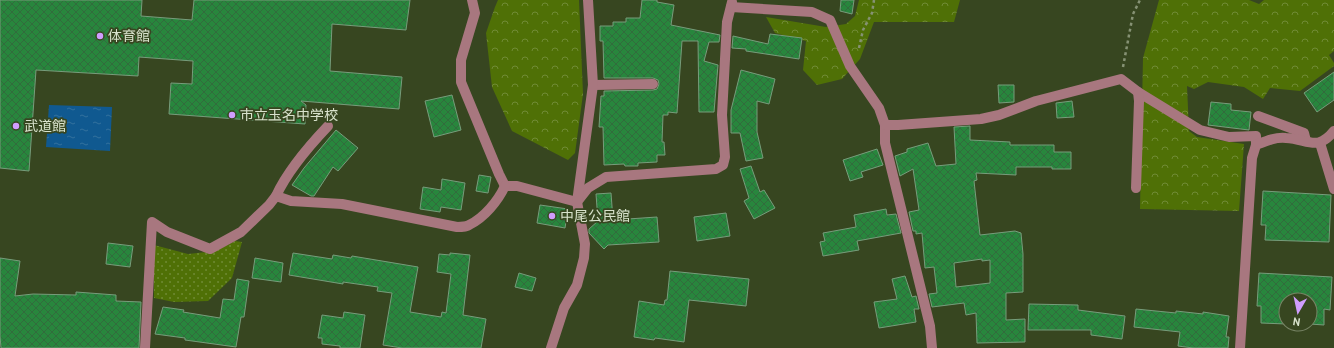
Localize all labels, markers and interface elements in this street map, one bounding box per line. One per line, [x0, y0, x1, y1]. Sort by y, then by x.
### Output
place label: 体育館 [108, 27, 150, 45]
marker: 体育館 [95, 31, 105, 41]
place label: 市立玉名中学校 [240, 106, 338, 124]
marker: 市立玉名中学校 [227, 110, 237, 120]
place label: 武道館 [24, 117, 66, 135]
marker: 武道館 [11, 121, 21, 131]
place label: 中尾公民館 [560, 207, 630, 225]
marker: 中尾公民館 [547, 211, 557, 221]
north arrow [1278, 292, 1318, 332]
text: N [1292, 314, 1301, 329]

